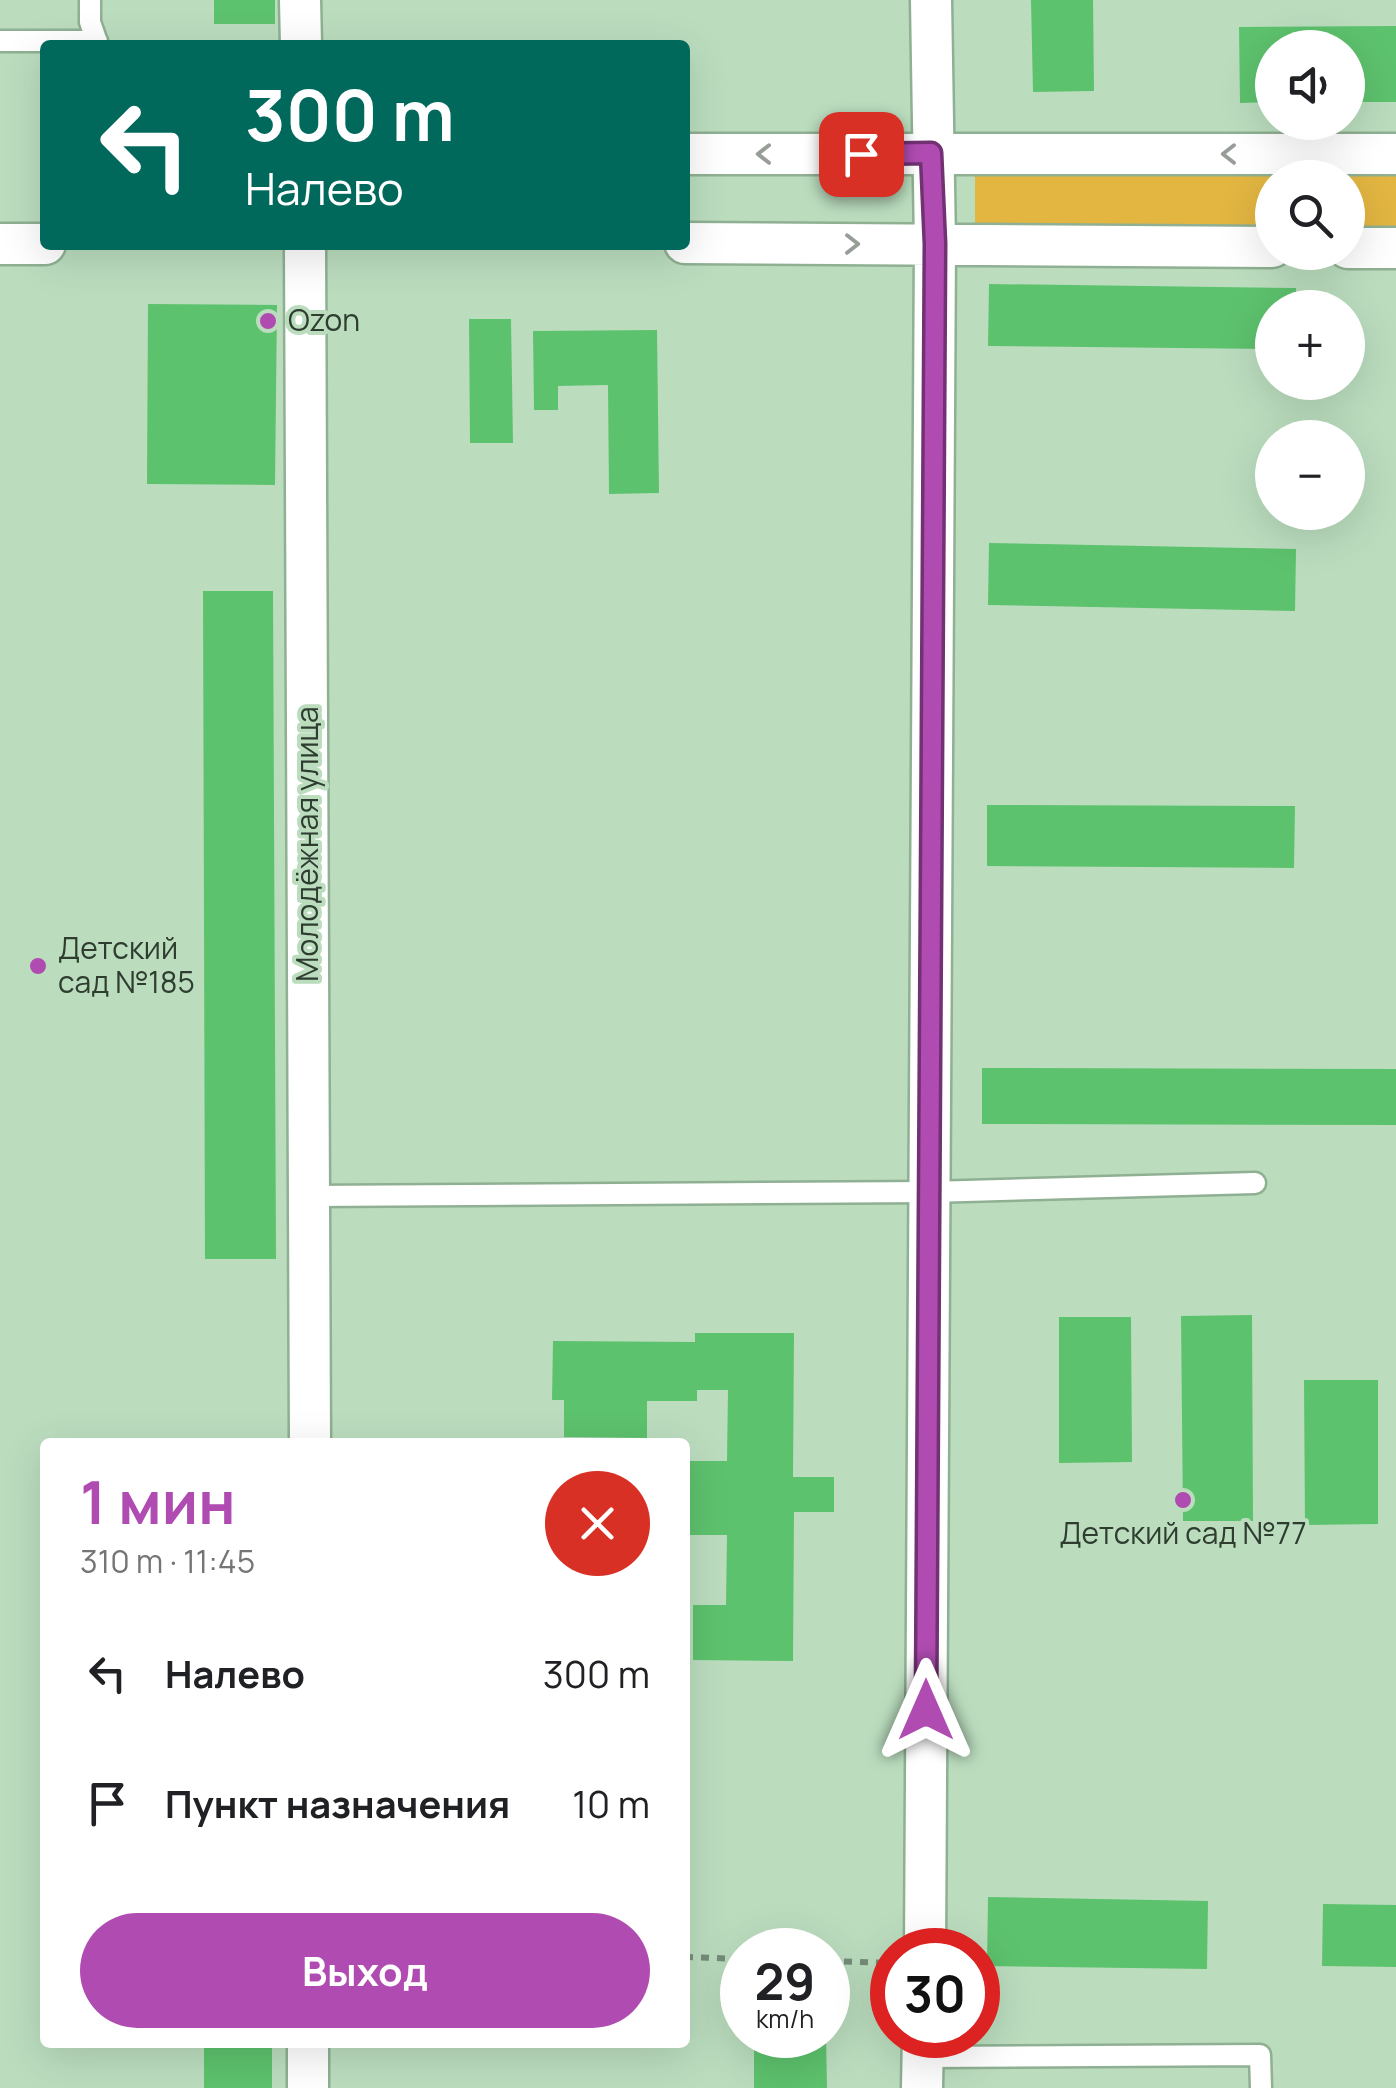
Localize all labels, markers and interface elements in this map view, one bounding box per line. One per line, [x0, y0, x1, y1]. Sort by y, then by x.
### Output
map controls [1255, 30, 1365, 530]
button: sound [1255, 30, 1365, 140]
text: 300 m [245, 66, 455, 162]
icon: left [80, 80, 210, 210]
pin [819, 112, 904, 197]
icon: arrive [834, 127, 889, 182]
one-way arrow [755, 143, 770, 165]
one-way arrow [1220, 143, 1236, 165]
text: Налево [245, 157, 404, 219]
button: search [1255, 160, 1365, 270]
one-way arrow [846, 233, 861, 255]
button: + [1255, 290, 1365, 400]
place label: Ozon [288, 299, 360, 340]
marker: Ozon [257, 310, 279, 332]
button: − [1255, 420, 1365, 530]
street label: Молодёжная улица [286, 706, 327, 982]
place label: Детский сад №185 [58, 927, 195, 1002]
marker: Детский сад №185 [27, 955, 49, 977]
text: 1 мин [80, 1460, 236, 1542]
button: close [545, 1471, 650, 1576]
marker: Детский сад №77 [1172, 1489, 1194, 1511]
place label: Детский сад №77 [1059, 1512, 1307, 1553]
text: 310 m · 11:45 [80, 1539, 255, 1583]
icon: left [80, 1646, 135, 1701]
text: Налево [165, 1647, 305, 1699]
text: 300 m [543, 1647, 650, 1699]
position arrow [874, 1658, 978, 1762]
icon: arrive [80, 1776, 135, 1831]
text: Пункт назначения [165, 1777, 510, 1829]
text: 10 m [572, 1777, 650, 1829]
button: Выход [80, 1913, 650, 2028]
speed limit sign: 30 [870, 1928, 1000, 2058]
text: 29 [755, 1947, 815, 2015]
text: km/h [756, 2001, 814, 2036]

